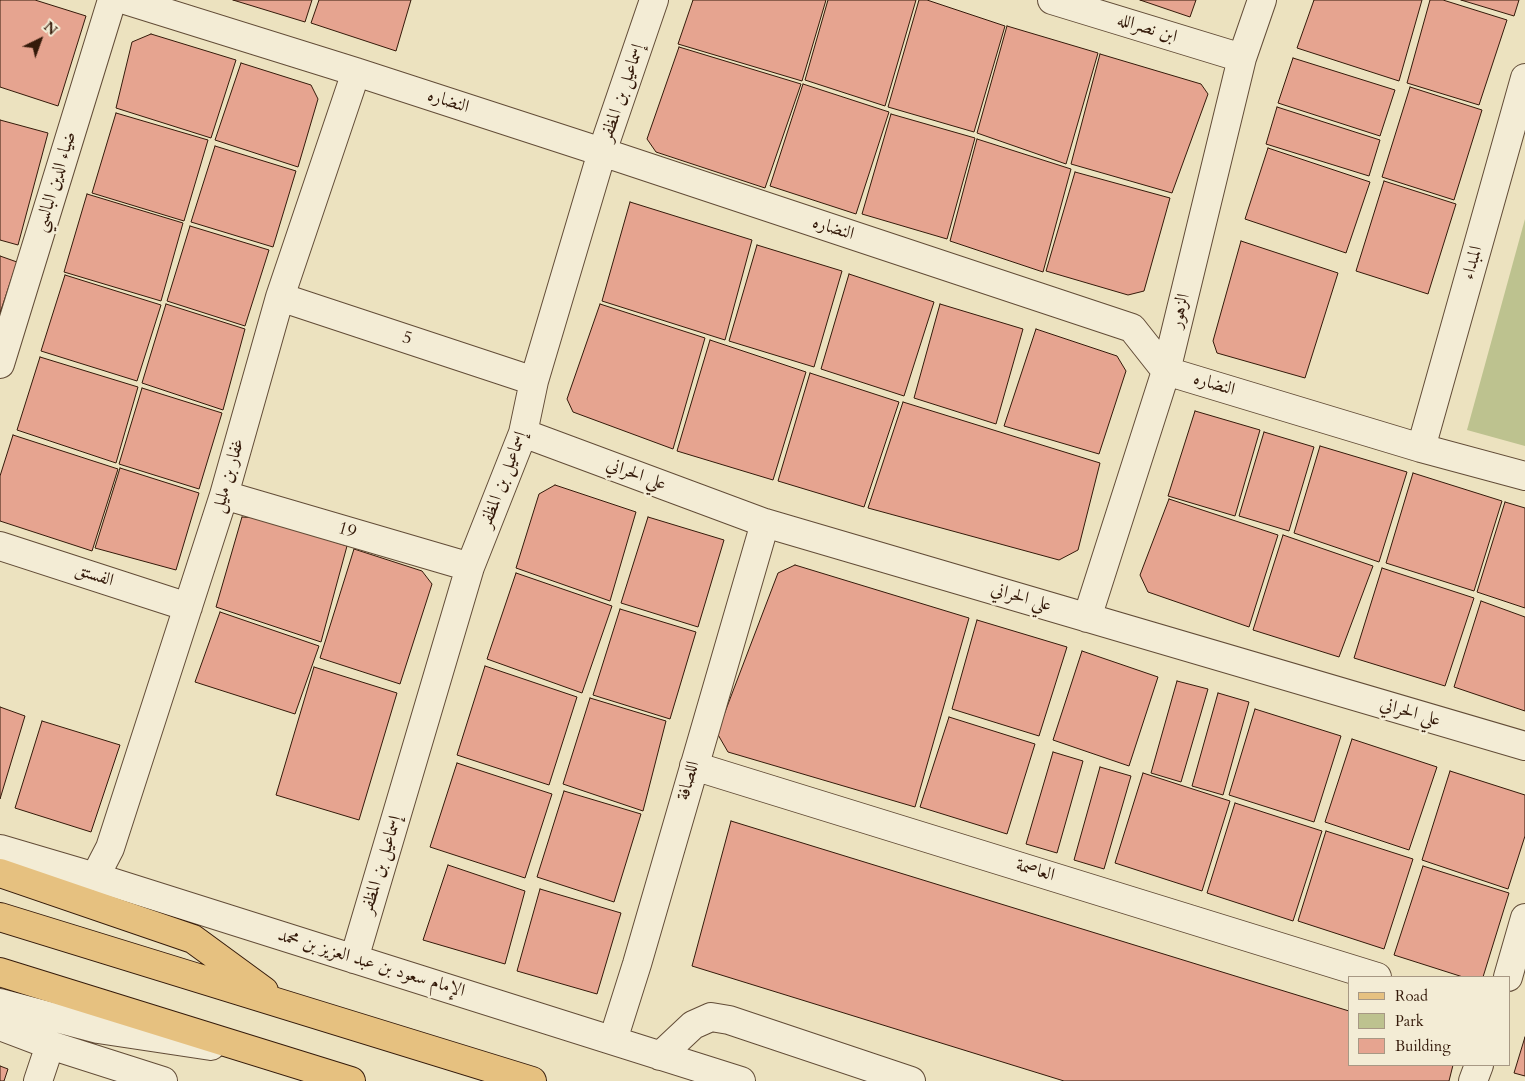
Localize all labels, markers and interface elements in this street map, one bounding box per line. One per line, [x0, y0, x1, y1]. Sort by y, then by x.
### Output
street label: ابن نصرالله [1114, 10, 1180, 48]
north arrow [15, 15, 65, 65]
text: N [39, 17, 61, 40]
street label: إسماعيل بن المظفر [596, 42, 650, 144]
street label: النضاره [425, 85, 471, 119]
street label: ضياء الدين البالسي [30, 129, 82, 235]
street label: النضاره [810, 212, 856, 246]
street label: المبداء [1458, 244, 1488, 282]
street label: الزهور [1166, 292, 1196, 330]
street label: 5 [399, 327, 415, 351]
street label: النضاره [1191, 368, 1237, 402]
street label: إسماعيل بن المظفر [476, 429, 532, 531]
street label: غفار بن مليل [208, 436, 250, 516]
street label: علي الحراني [603, 454, 669, 496]
street label: 19 [335, 518, 359, 544]
street label: الفستق [72, 560, 116, 592]
street label: علي الحراني [988, 579, 1054, 617]
street label: علي الحراني [1377, 694, 1443, 732]
street label: اللصافة [673, 759, 705, 803]
street label: إسماعيل بن المظفر [357, 813, 407, 917]
street label: العاصمة [1013, 855, 1057, 887]
street label: الإمام سعود بن عبد العزيز بن محمد [275, 925, 467, 1003]
legend [1348, 976, 1510, 1066]
text: Road [1395, 986, 1428, 1006]
text: Park [1395, 1011, 1424, 1031]
text: Building [1395, 1036, 1451, 1056]

